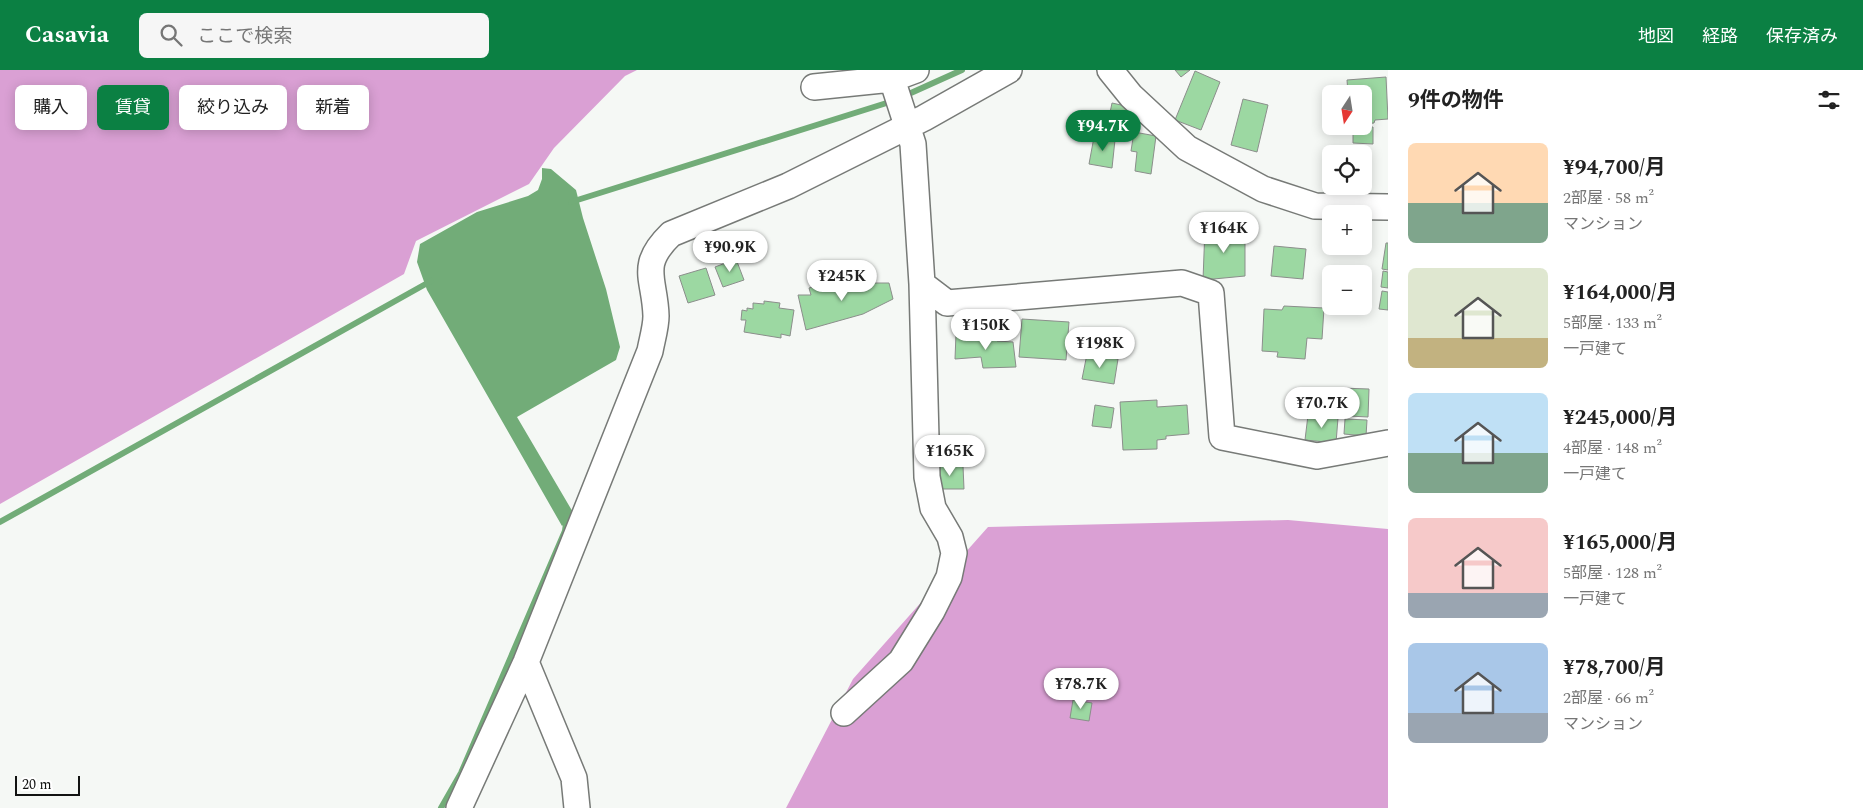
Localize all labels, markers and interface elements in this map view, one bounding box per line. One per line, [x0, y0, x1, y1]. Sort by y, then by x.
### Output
search box [139, 13, 489, 58]
text: Casavia [25, 17, 109, 53]
icon: search [157, 21, 185, 49]
text: ここで検索 [197, 22, 292, 51]
text: 地図 [1638, 23, 1674, 50]
text: 経路 [1702, 23, 1738, 50]
text: 保存済み [1766, 23, 1838, 50]
chip: 購入 [15, 85, 87, 130]
chip: 賃貸 [97, 85, 169, 130]
chip: 絞り込み [179, 85, 287, 130]
chip: 新着 [297, 85, 369, 130]
north arrow [1322, 85, 1372, 135]
map controls [1322, 85, 1372, 315]
text: 9件の物件 [1408, 85, 1504, 117]
icon: filters [1815, 86, 1843, 114]
pin: ¥94.7K [1062, 109, 1144, 152]
text: ¥94.7K [1077, 114, 1129, 138]
button: locate [1322, 145, 1372, 195]
text: ¥94,700/月 [1563, 152, 1666, 184]
icon: home [1448, 163, 1508, 223]
text: 2部屋 · 58 m² [1563, 186, 1654, 210]
button: + [1322, 205, 1372, 255]
pin: ¥164K [1189, 212, 1259, 254]
text: マンション [1563, 212, 1643, 236]
text: ¥164K [1200, 216, 1248, 240]
pin: ¥90.9K [689, 230, 771, 273]
text: ¥90.9K [704, 235, 756, 259]
pin: ¥245K [807, 260, 877, 302]
text: ¥245K [818, 264, 866, 288]
button: − [1322, 265, 1372, 315]
text: ¥164,000/月 [1563, 277, 1677, 309]
icon: home [1448, 288, 1508, 348]
pin: ¥150K [951, 308, 1021, 351]
text: 5部屋 · 133 m² [1563, 311, 1662, 335]
text: ¥150K [962, 313, 1010, 337]
pin: ¥198K [1065, 326, 1135, 369]
text: ¥198K [1076, 331, 1124, 355]
text: 一戸建て [1563, 337, 1627, 361]
pin: ¥70.7K [1281, 386, 1363, 429]
text: ¥70.7K [1296, 391, 1348, 415]
text: ¥245,000/月 [1563, 402, 1677, 434]
icon: home [1448, 413, 1508, 473]
pin: ¥165K [915, 434, 985, 477]
text: 4部屋 · 148 m² [1563, 436, 1662, 460]
text: ¥165K [926, 439, 974, 463]
text: 一戸建て [1563, 462, 1627, 486]
text: ¥165,000/月 [1563, 527, 1677, 559]
icon: home [1448, 538, 1508, 598]
text: 5部屋 · 128 m² [1563, 561, 1662, 585]
text: 一戸建て [1563, 587, 1627, 611]
text: ¥78,700/月 [1563, 652, 1666, 684]
icon: home [1448, 663, 1508, 723]
pin: ¥78.7K [1040, 668, 1122, 710]
text: ¥78.7K [1055, 672, 1107, 696]
text: 2部屋 · 66 m² [1563, 686, 1654, 710]
text: マンション [1563, 712, 1643, 736]
scale bar [15, 773, 80, 796]
text: 20 m [22, 774, 52, 795]

